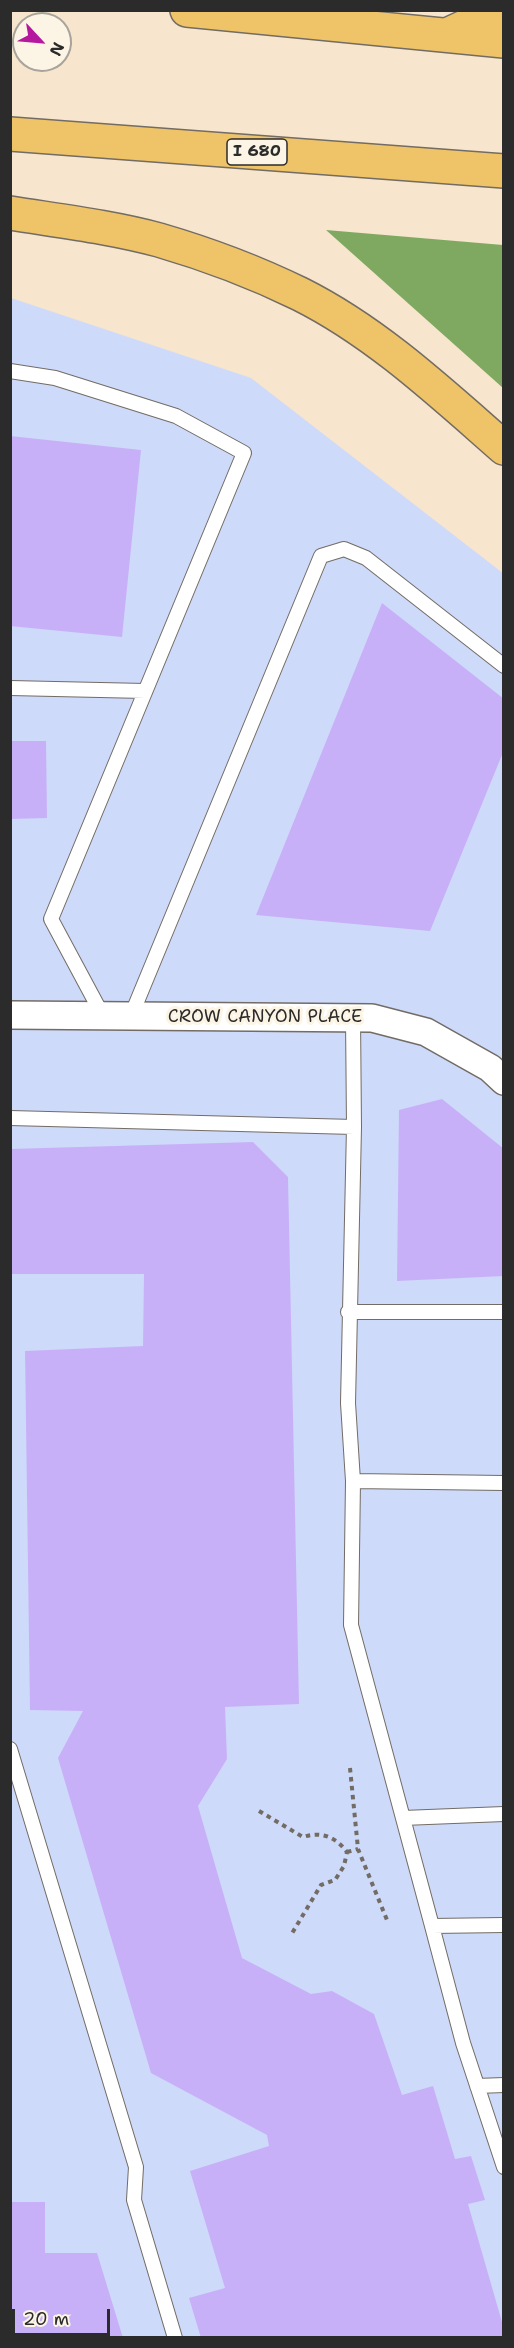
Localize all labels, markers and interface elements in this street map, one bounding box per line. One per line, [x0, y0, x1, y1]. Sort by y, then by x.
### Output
north arrow [12, 12, 72, 72]
text: N [45, 39, 69, 60]
road number: I 680 [227, 139, 287, 165]
street label: CROW CANYON PLACE [168, 1006, 362, 1028]
scale bar [15, 2297, 112, 2335]
text: 20 m [23, 2307, 69, 2331]

